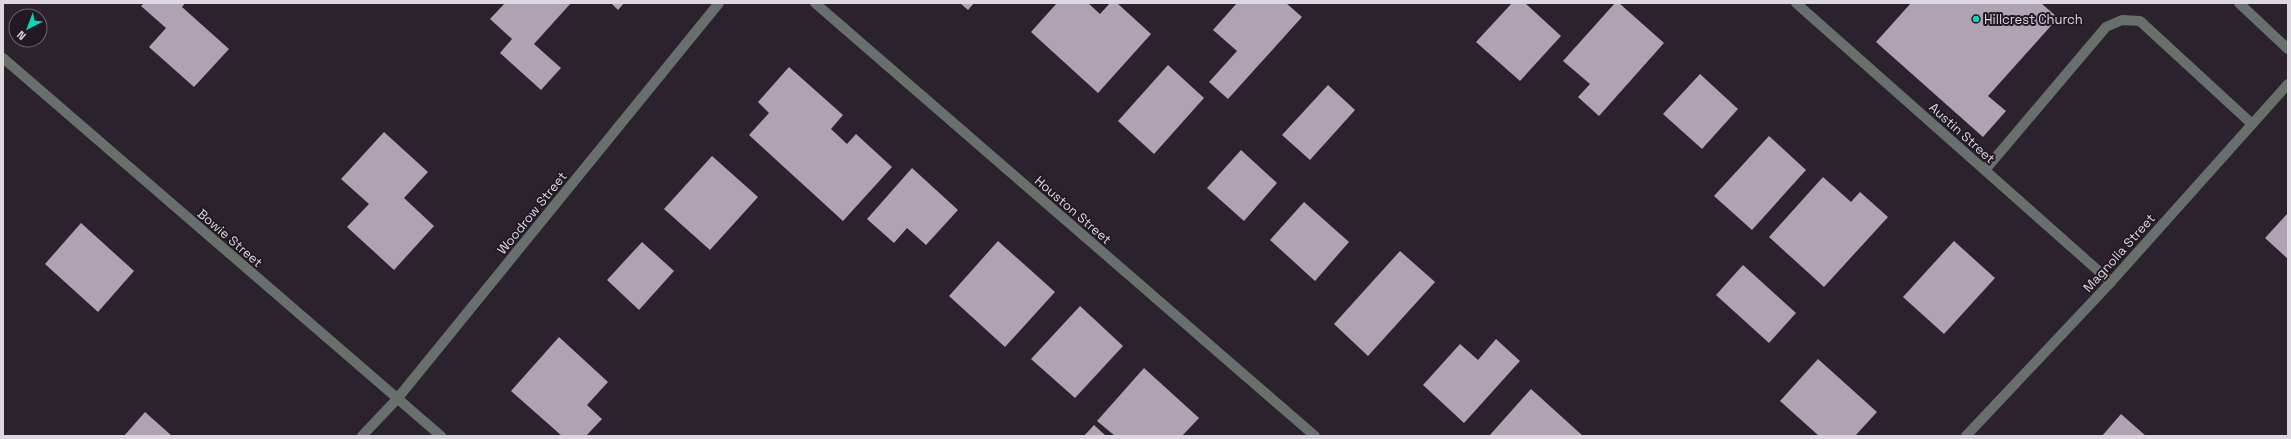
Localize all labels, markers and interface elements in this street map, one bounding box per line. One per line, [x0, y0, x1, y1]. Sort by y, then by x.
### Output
north arrow [8, 8, 48, 48]
place label: Hillcrest Church [1984, 11, 2083, 28]
marker: Hillcrest Church [1971, 14, 1981, 24]
text: N [14, 28, 29, 43]
street label: Austin Street [1925, 99, 1999, 167]
street label: Woodrow Street [493, 168, 571, 258]
street label: Houston Street [1031, 172, 1115, 248]
street label: Bowie Street [194, 205, 266, 271]
street label: Magnolia Street [2079, 210, 2159, 296]

